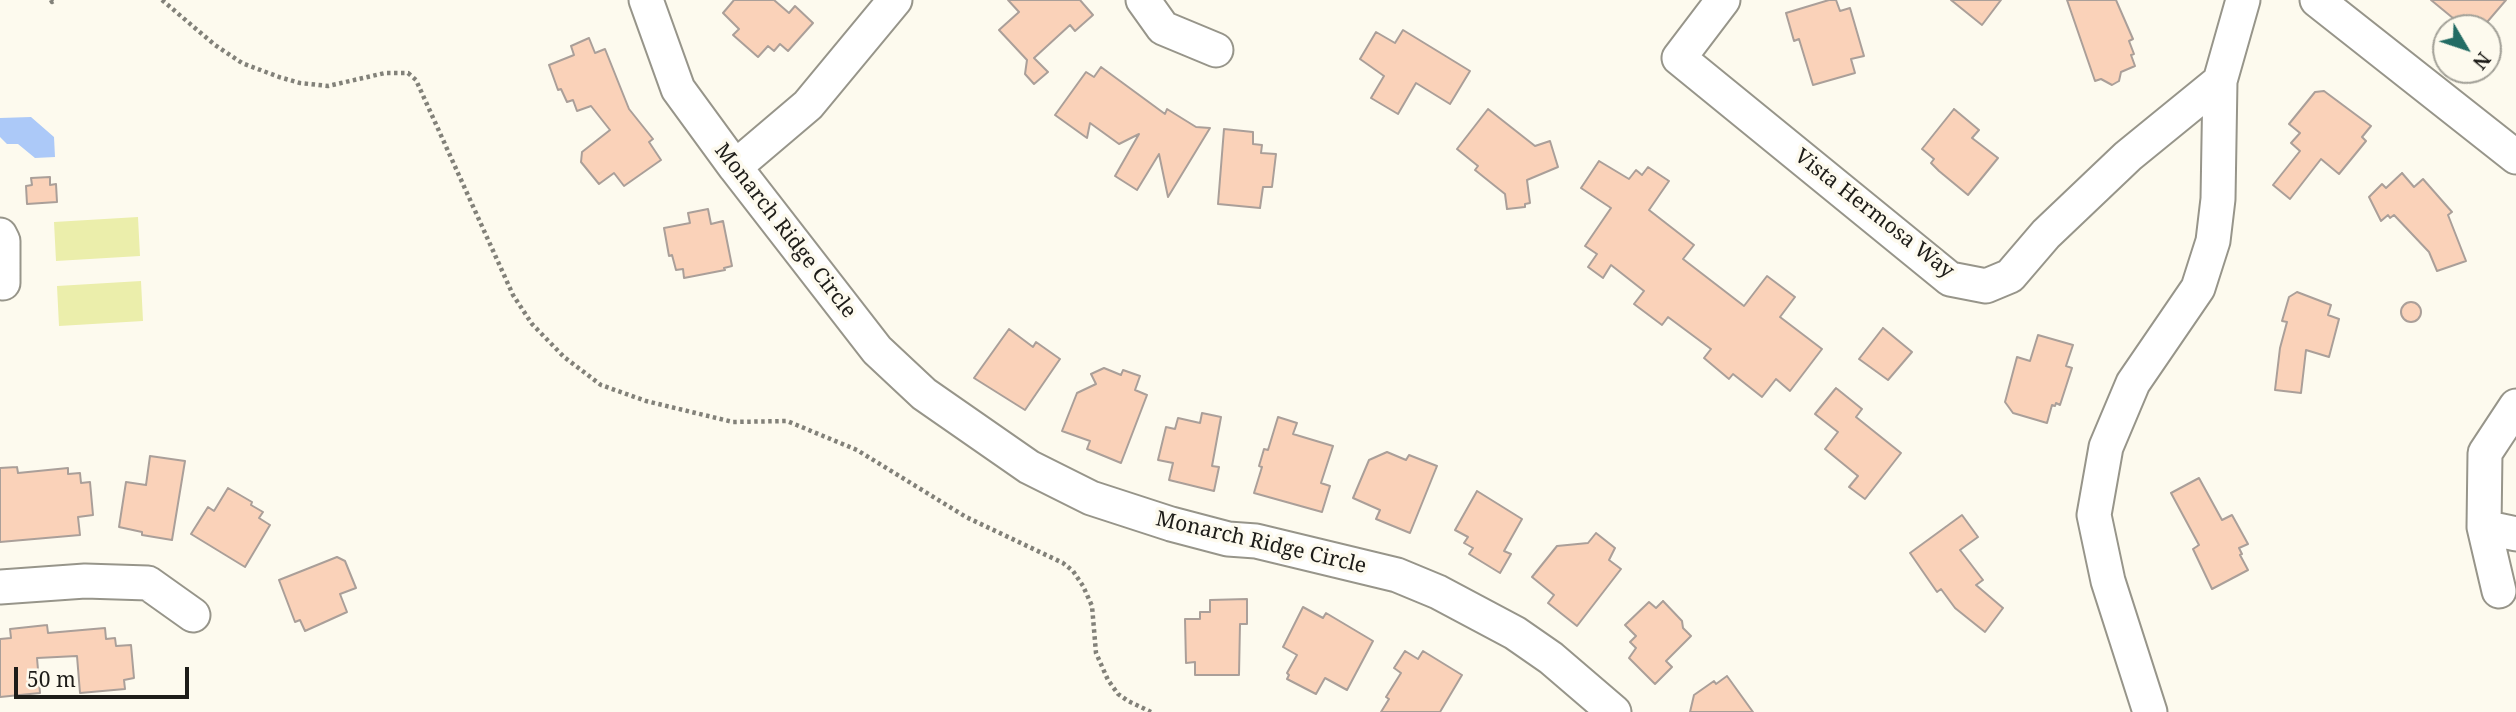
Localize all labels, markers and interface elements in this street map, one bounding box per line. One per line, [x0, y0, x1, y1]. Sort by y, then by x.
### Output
north arrow [2432, 14, 2502, 84]
text: N [2467, 47, 2497, 75]
street label: Monarch Ridge Circle [709, 138, 861, 324]
street label: Vista Hermosa Way [1789, 144, 1959, 284]
street label: Monarch Ridge Circle [1153, 507, 1369, 579]
scale bar [18, 652, 192, 696]
text: 50 m [27, 665, 76, 693]

